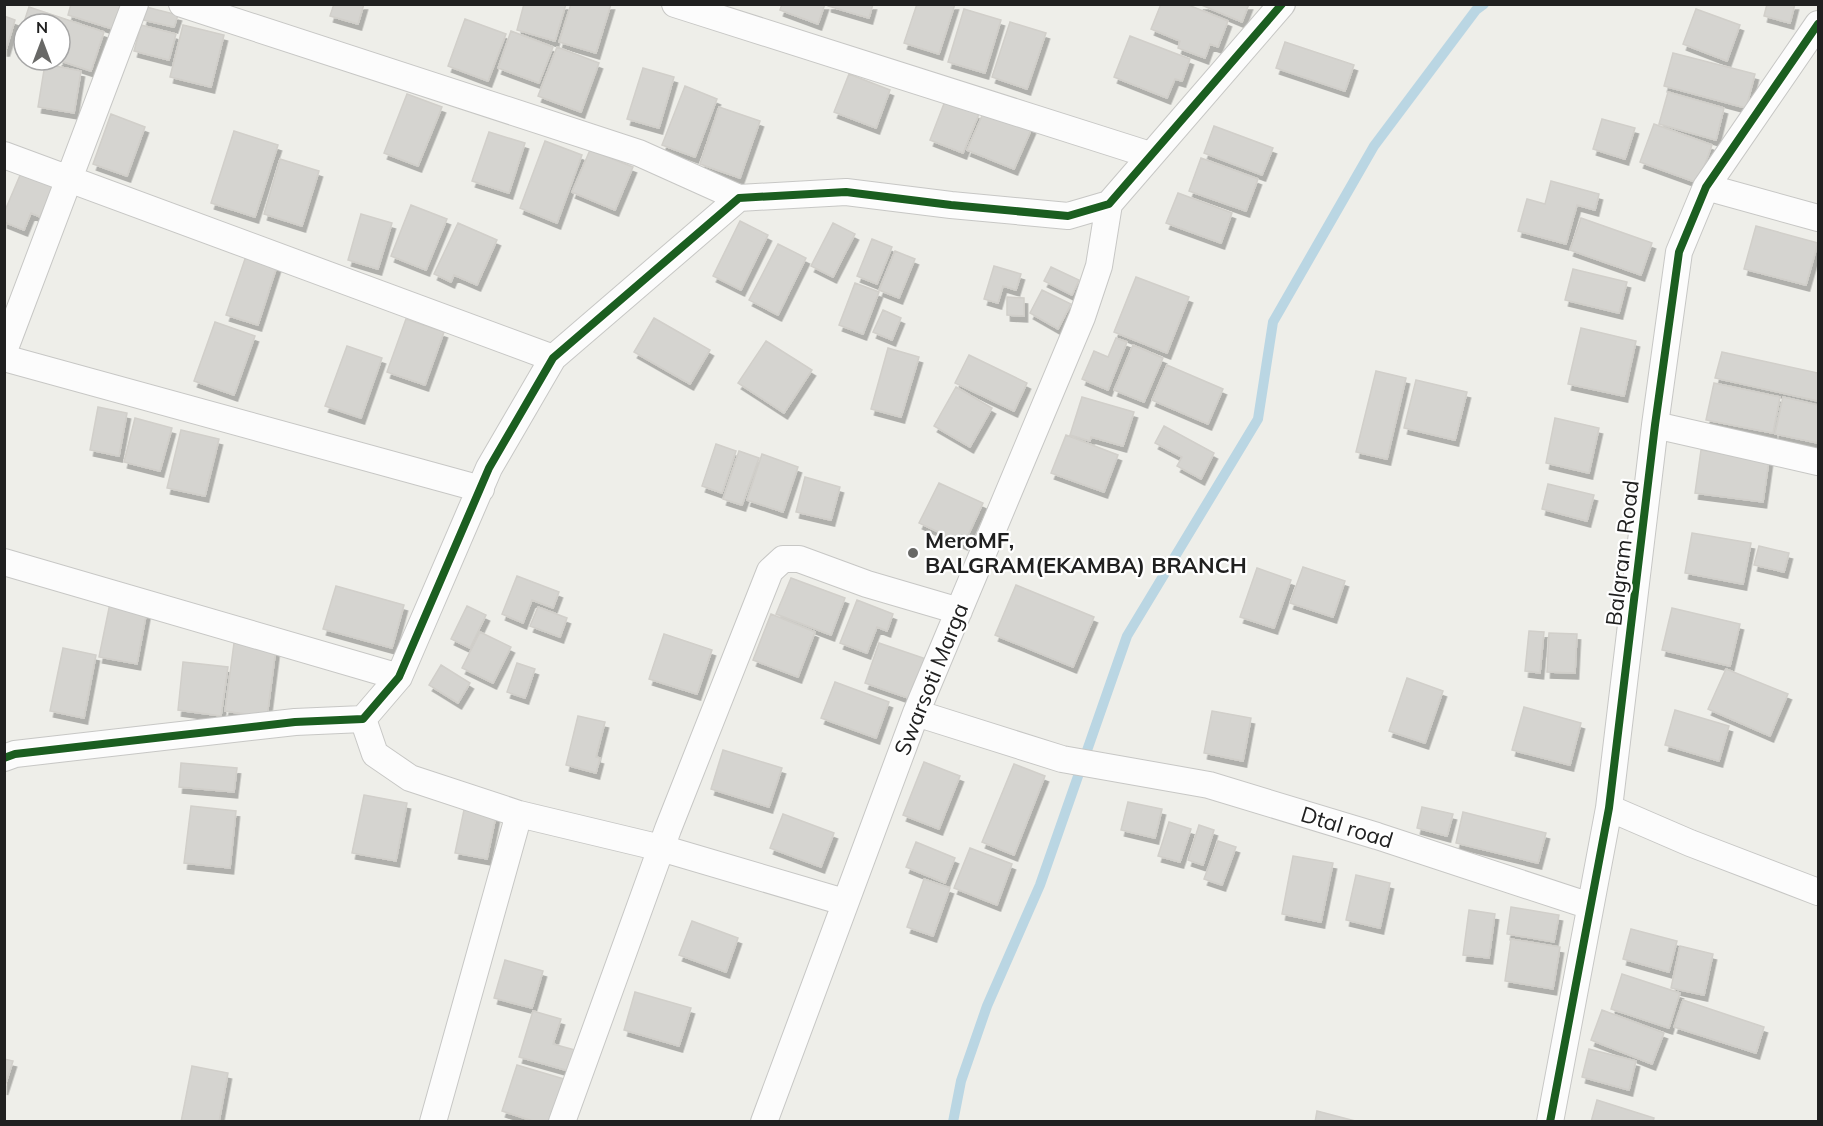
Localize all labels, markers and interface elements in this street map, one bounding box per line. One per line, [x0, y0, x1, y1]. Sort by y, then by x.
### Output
north arrow [12, 12, 72, 72]
text: N [36, 17, 48, 37]
street label: Balgram Road [1599, 478, 1645, 628]
place label: MeroMF, BALGRAM(EKAMBA) BRANCH [925, 526, 1247, 579]
marker: MeroMF, BALGRAM(EKAMBA) BRANCH [906, 546, 920, 560]
street label: Swarsoti Marga [888, 599, 974, 759]
street label: Dtal road [1297, 800, 1397, 854]

